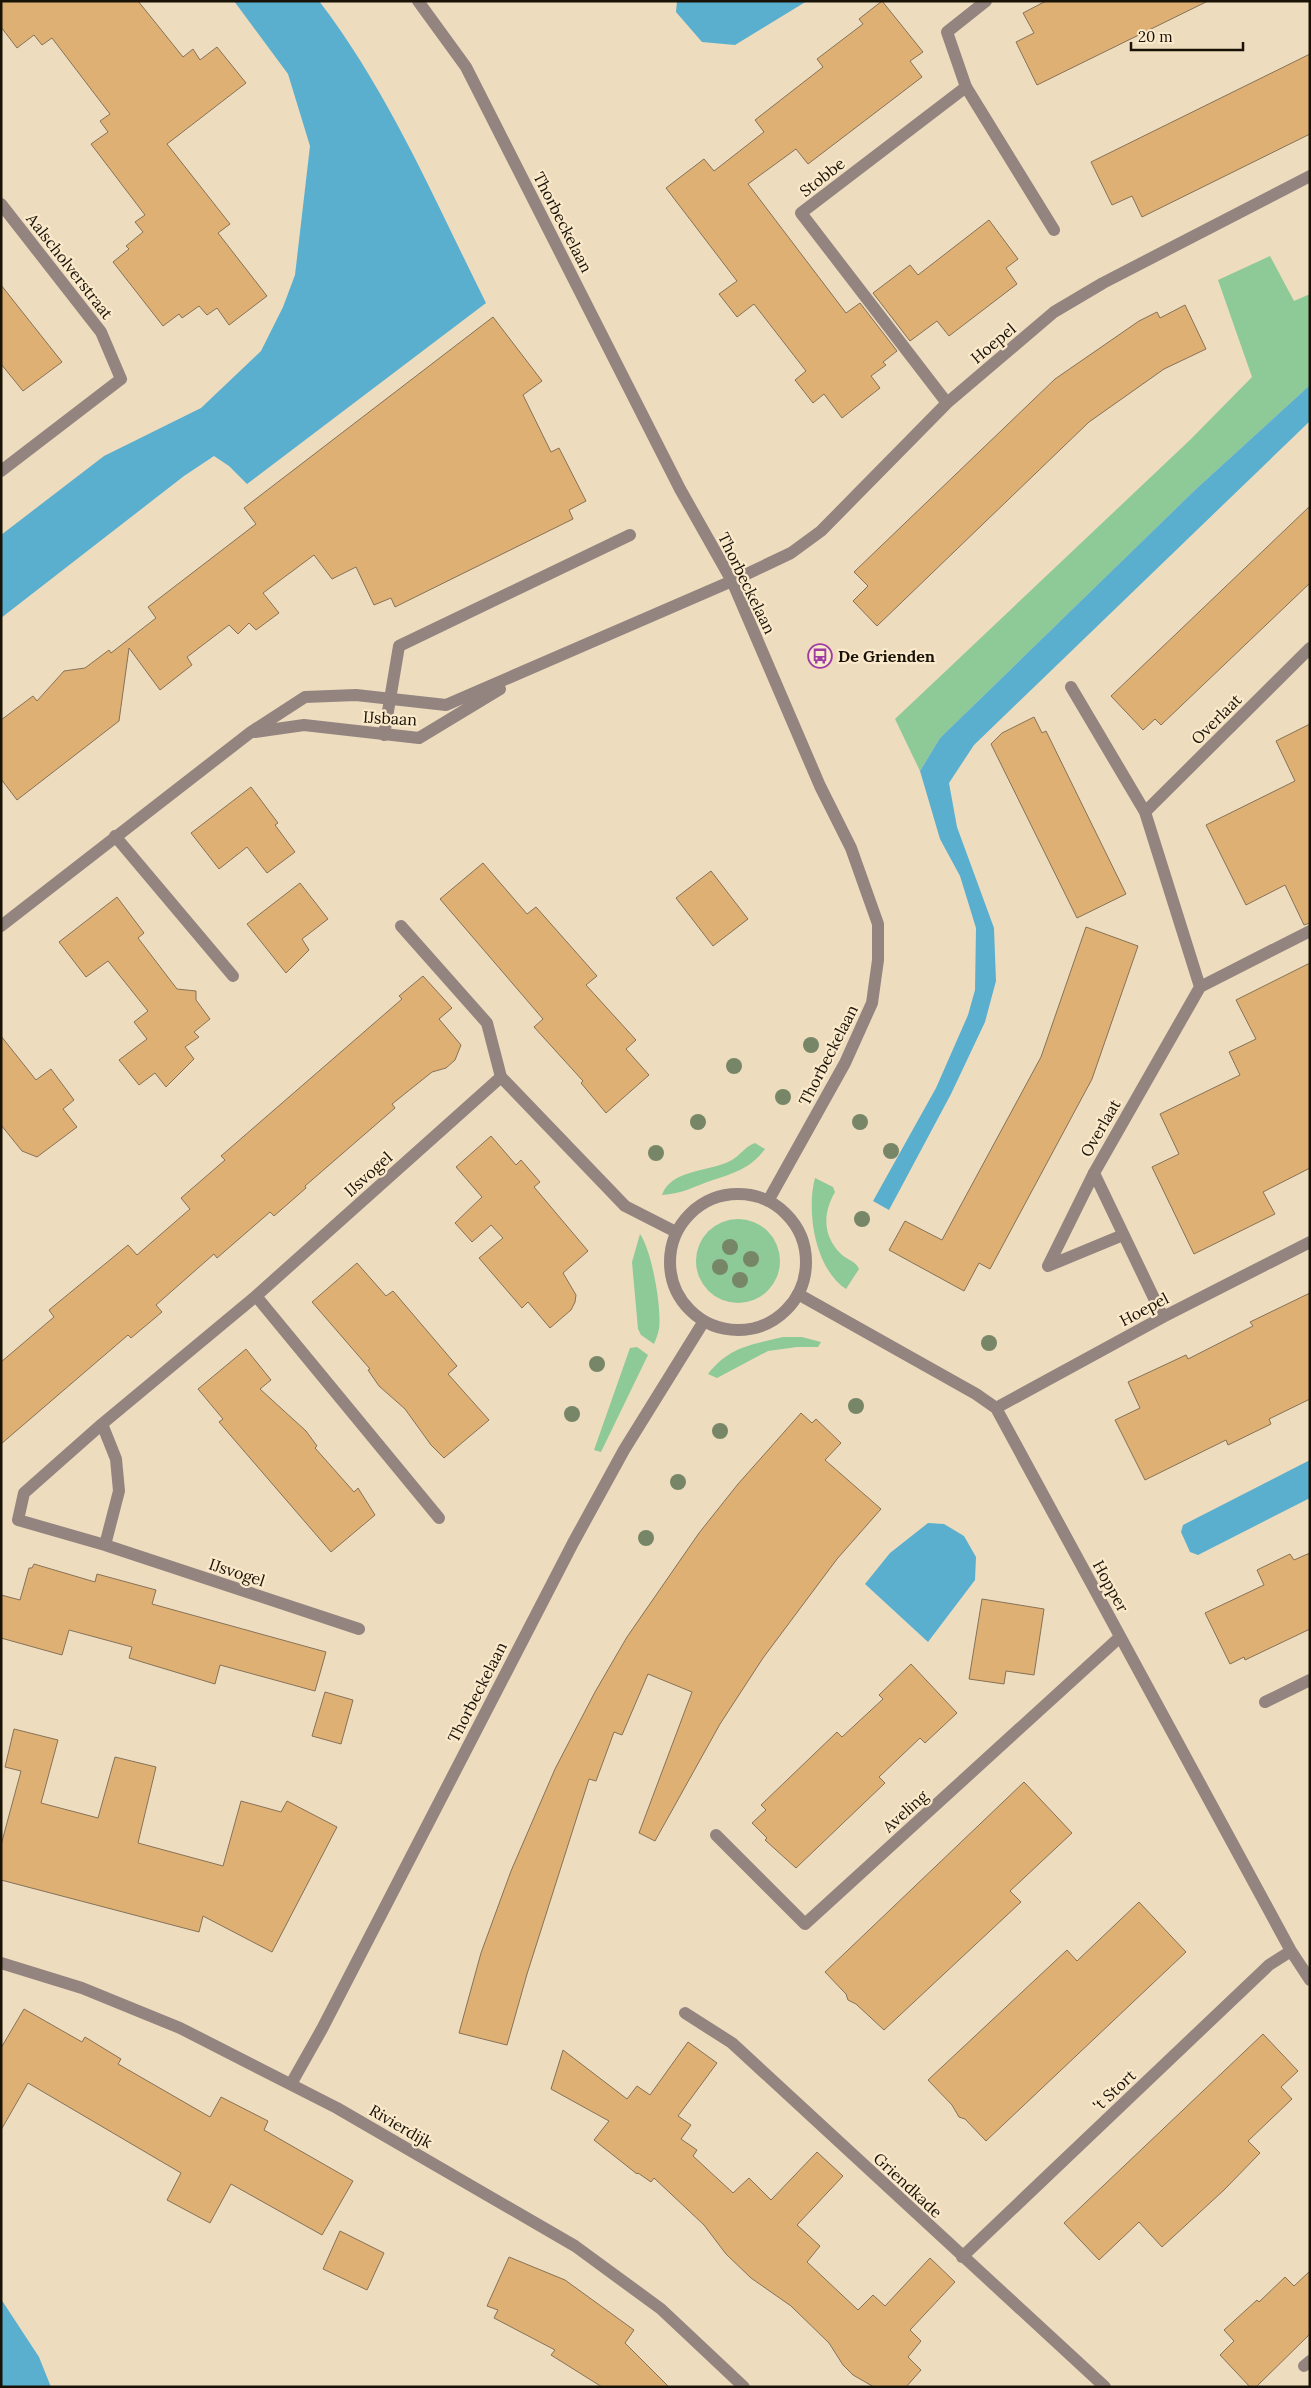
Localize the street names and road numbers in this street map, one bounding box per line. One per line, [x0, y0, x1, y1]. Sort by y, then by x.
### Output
street label: Stobbe [795, 153, 849, 201]
street label: Thorbeckelaan [529, 168, 597, 276]
street label: Aalscholverstraat [22, 208, 118, 324]
street label: Hoepel [966, 318, 1020, 368]
street label: Thorbeckelaan [714, 529, 780, 637]
street label: Overlaat [1187, 689, 1246, 748]
street label: IJsbaan [362, 707, 418, 729]
street label: Thorbeckelaan [794, 1001, 862, 1109]
street label: Overlaat [1076, 1095, 1125, 1160]
street label: IJsvogel [340, 1147, 396, 1201]
street label: Hoepel [1116, 1288, 1172, 1330]
street label: IJsvogel [206, 1554, 268, 1590]
street label: Hopper [1089, 1557, 1133, 1615]
street label: Thorbeckelaan [443, 1638, 511, 1746]
street label: Aveling [878, 1785, 933, 1837]
street label: 't Stort [1088, 2065, 1140, 2115]
street label: Rivierdijk [366, 2100, 436, 2152]
street label: Griendkade [869, 2148, 947, 2222]

